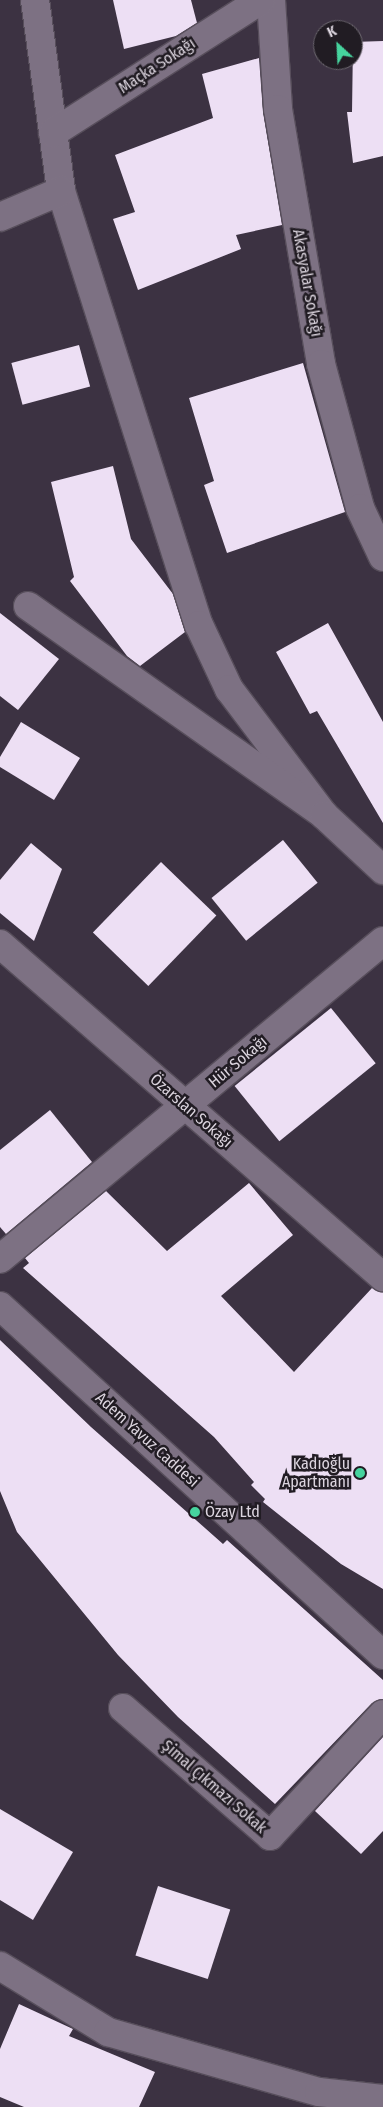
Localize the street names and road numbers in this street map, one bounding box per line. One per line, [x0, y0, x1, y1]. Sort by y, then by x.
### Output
street label: Maçka Sokağı [115, 34, 199, 98]
street label: Akasyalar Sokağı [288, 228, 326, 338]
street label: Hür Sokağı [205, 1032, 271, 1092]
street label: Özarslan Sokağı [146, 1070, 236, 1152]
street label: Adem Yavuz Caddesi [91, 1389, 203, 1491]
street label: Şimal Çıkmazı Sokak [158, 1736, 270, 1838]

